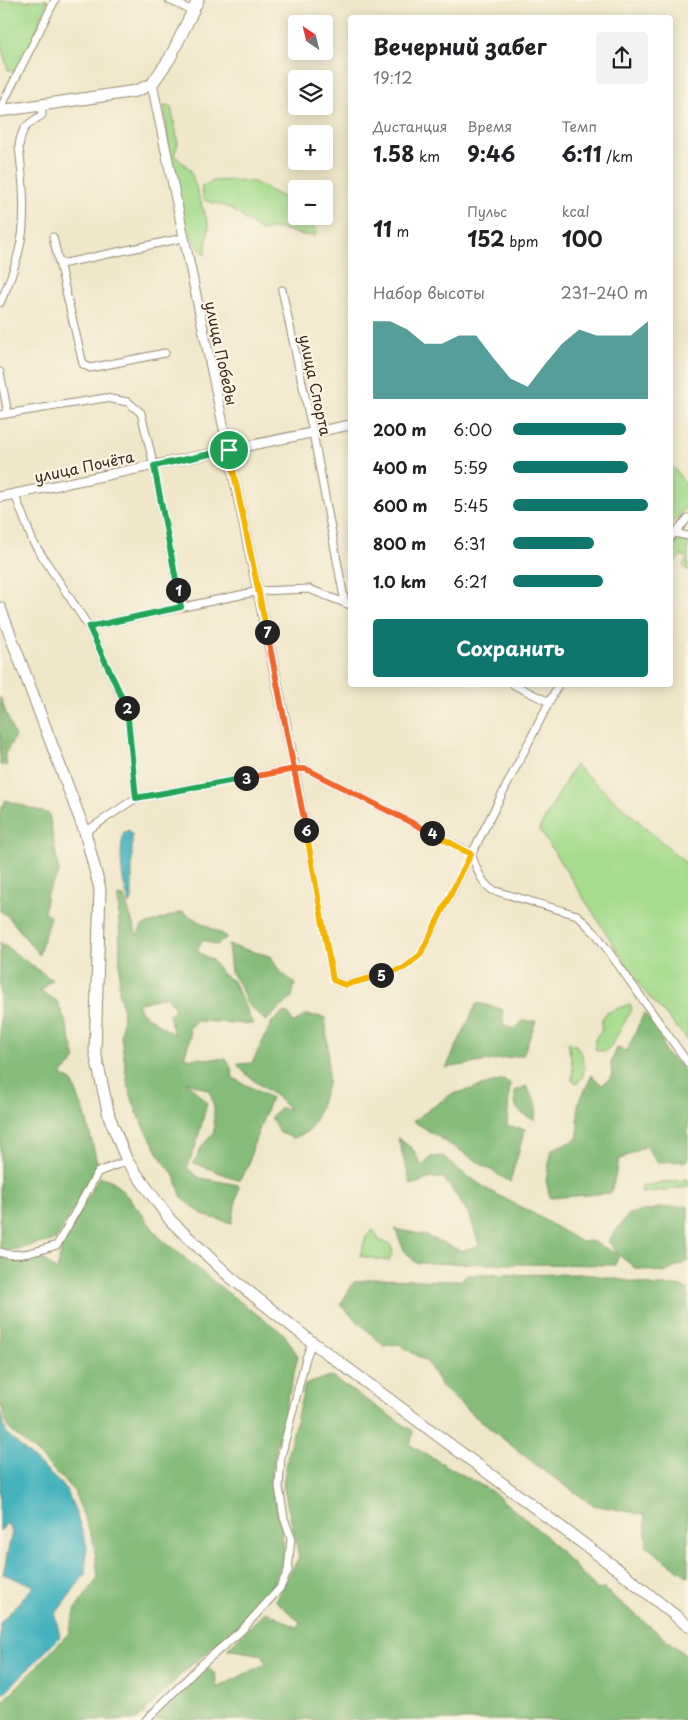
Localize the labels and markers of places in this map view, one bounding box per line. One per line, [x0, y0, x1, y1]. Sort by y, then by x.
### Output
pin [208, 429, 250, 471]
pin: 1 [166, 578, 190, 602]
pin: 7 [254, 620, 280, 644]
pin: 2 [114, 696, 140, 720]
pin: 3 [234, 766, 258, 790]
pin: 6 [294, 818, 318, 842]
pin: 4 [420, 820, 444, 846]
pin: 5 [368, 962, 394, 988]

